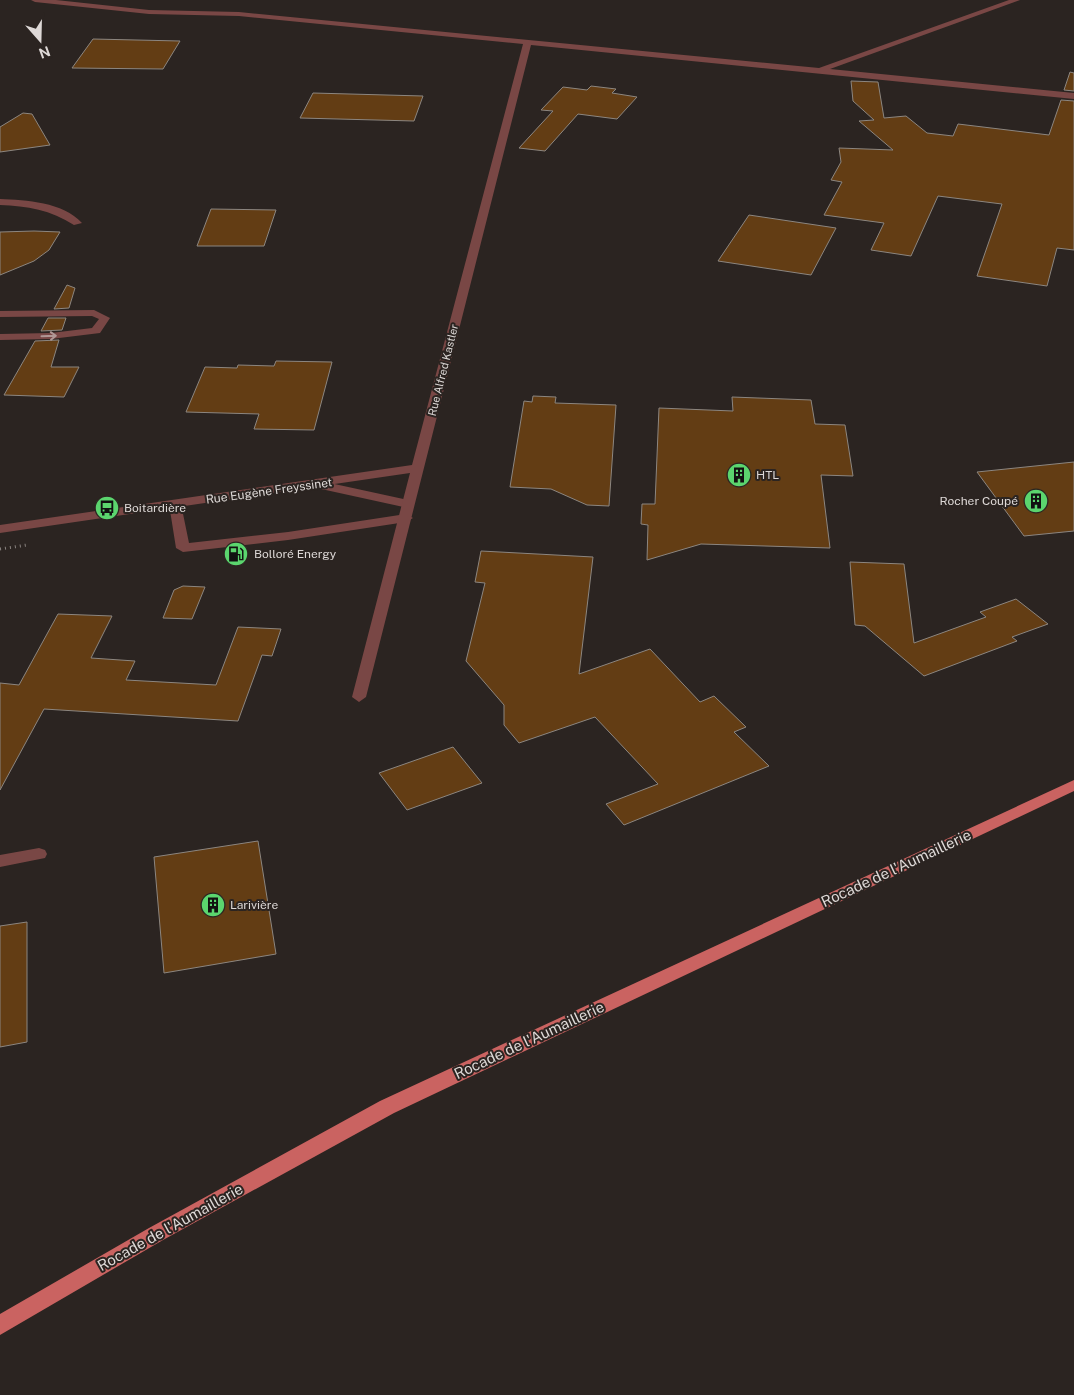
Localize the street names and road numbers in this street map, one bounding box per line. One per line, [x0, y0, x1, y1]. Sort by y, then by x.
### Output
street label: Rue Alfred Kastler [426, 323, 460, 417]
street label: Rue Eugène Freyssinet [205, 475, 333, 507]
street label: Rocade de l'Aumaillerie [818, 826, 974, 910]
street label: Rocade de l'Aumaillerie [451, 998, 607, 1082]
street label: Rocade de l'Aumaillerie [94, 1180, 246, 1274]

